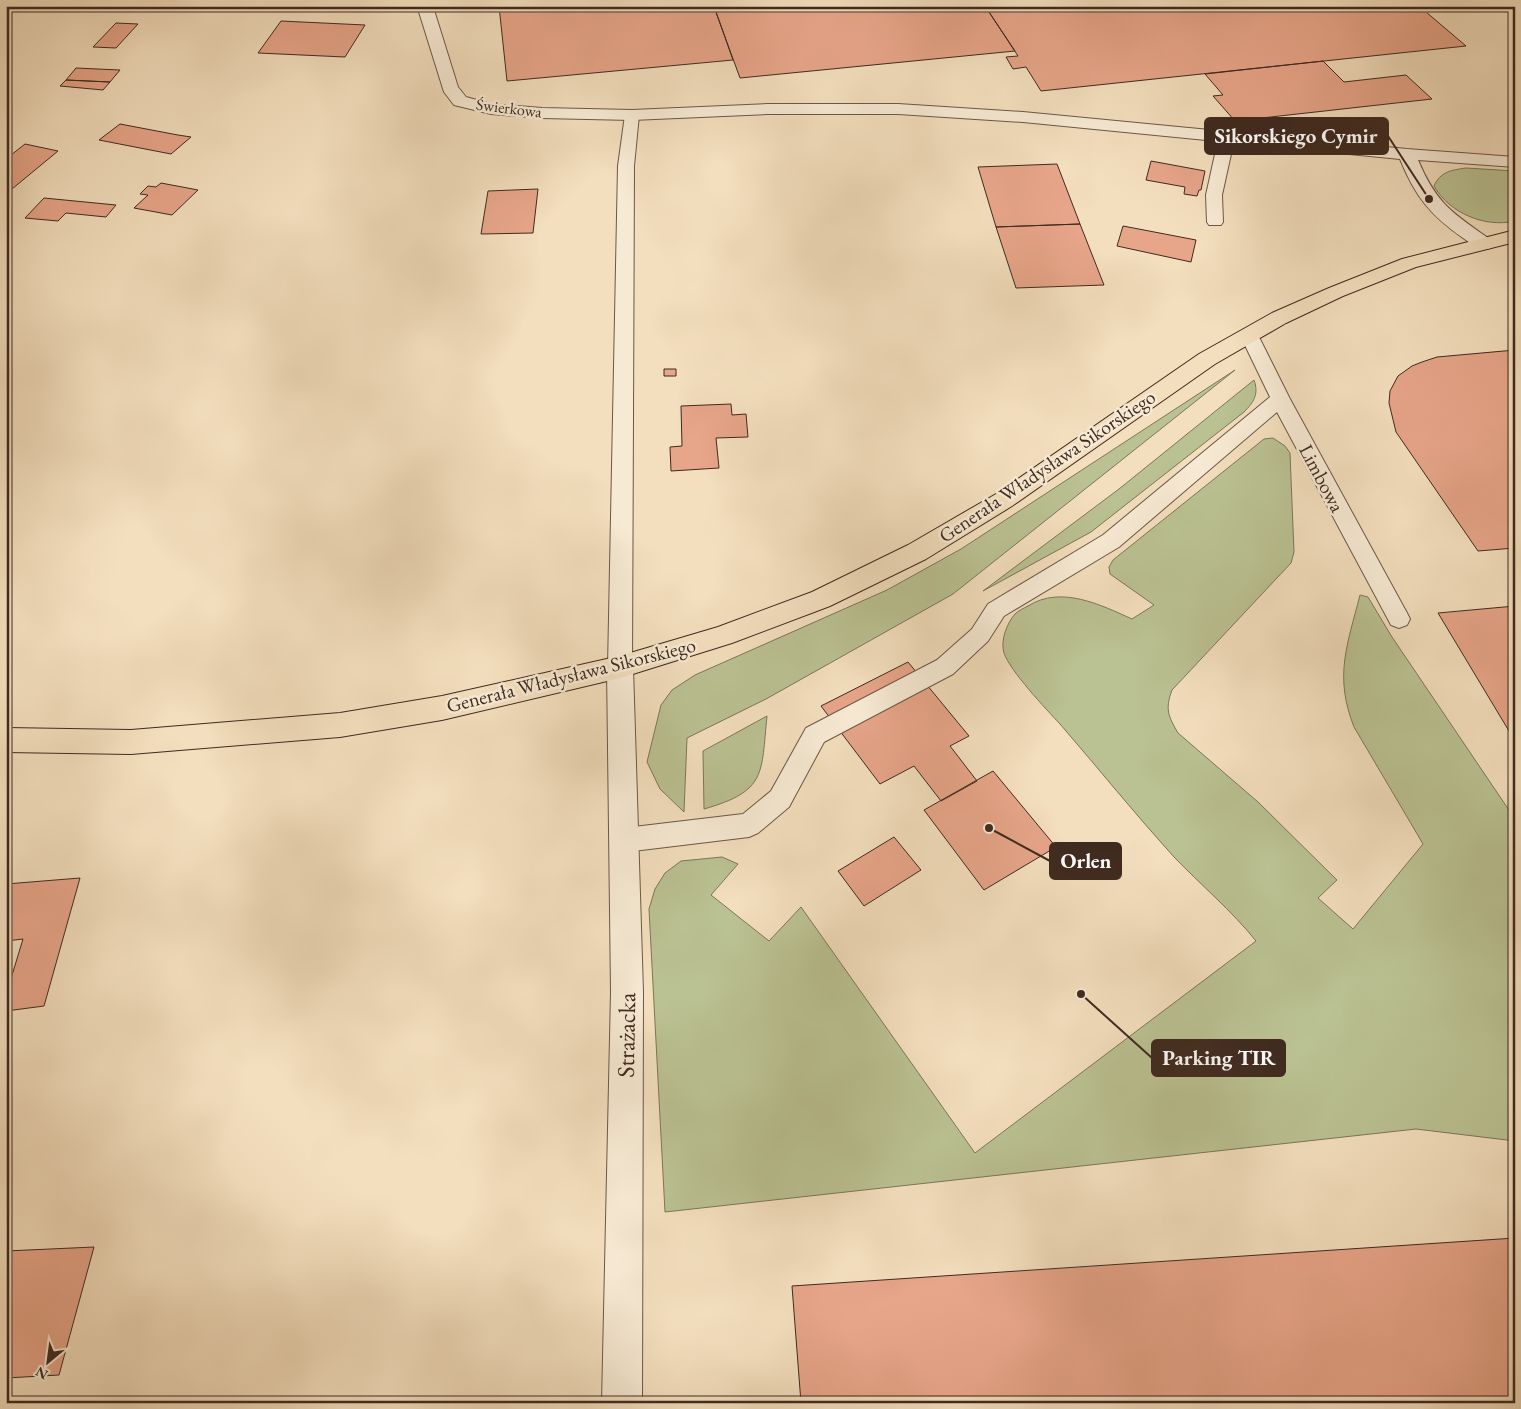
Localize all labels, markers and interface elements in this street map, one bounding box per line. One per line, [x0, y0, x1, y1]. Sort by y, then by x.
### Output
street label: Świerkowa [475, 94, 544, 123]
callout: Sikorskiego Cymir [1205, 118, 1388, 154]
text: Sikorskiego Cymir [1215, 122, 1378, 149]
street label: Generała Władysława Sikorskiego [934, 384, 1160, 548]
street label: Limbowa [1293, 439, 1351, 517]
street label: Generała Władysława Sikorskiego [444, 631, 698, 719]
callout: Orlen [1050, 843, 1121, 879]
text: Orlen [1061, 847, 1112, 874]
street label: Strażacka [610, 992, 642, 1078]
callout: Parking TIR [1152, 1040, 1285, 1076]
text: Parking TIR [1162, 1044, 1277, 1071]
north arrow [22, 1336, 72, 1386]
text: N [32, 1362, 51, 1384]

